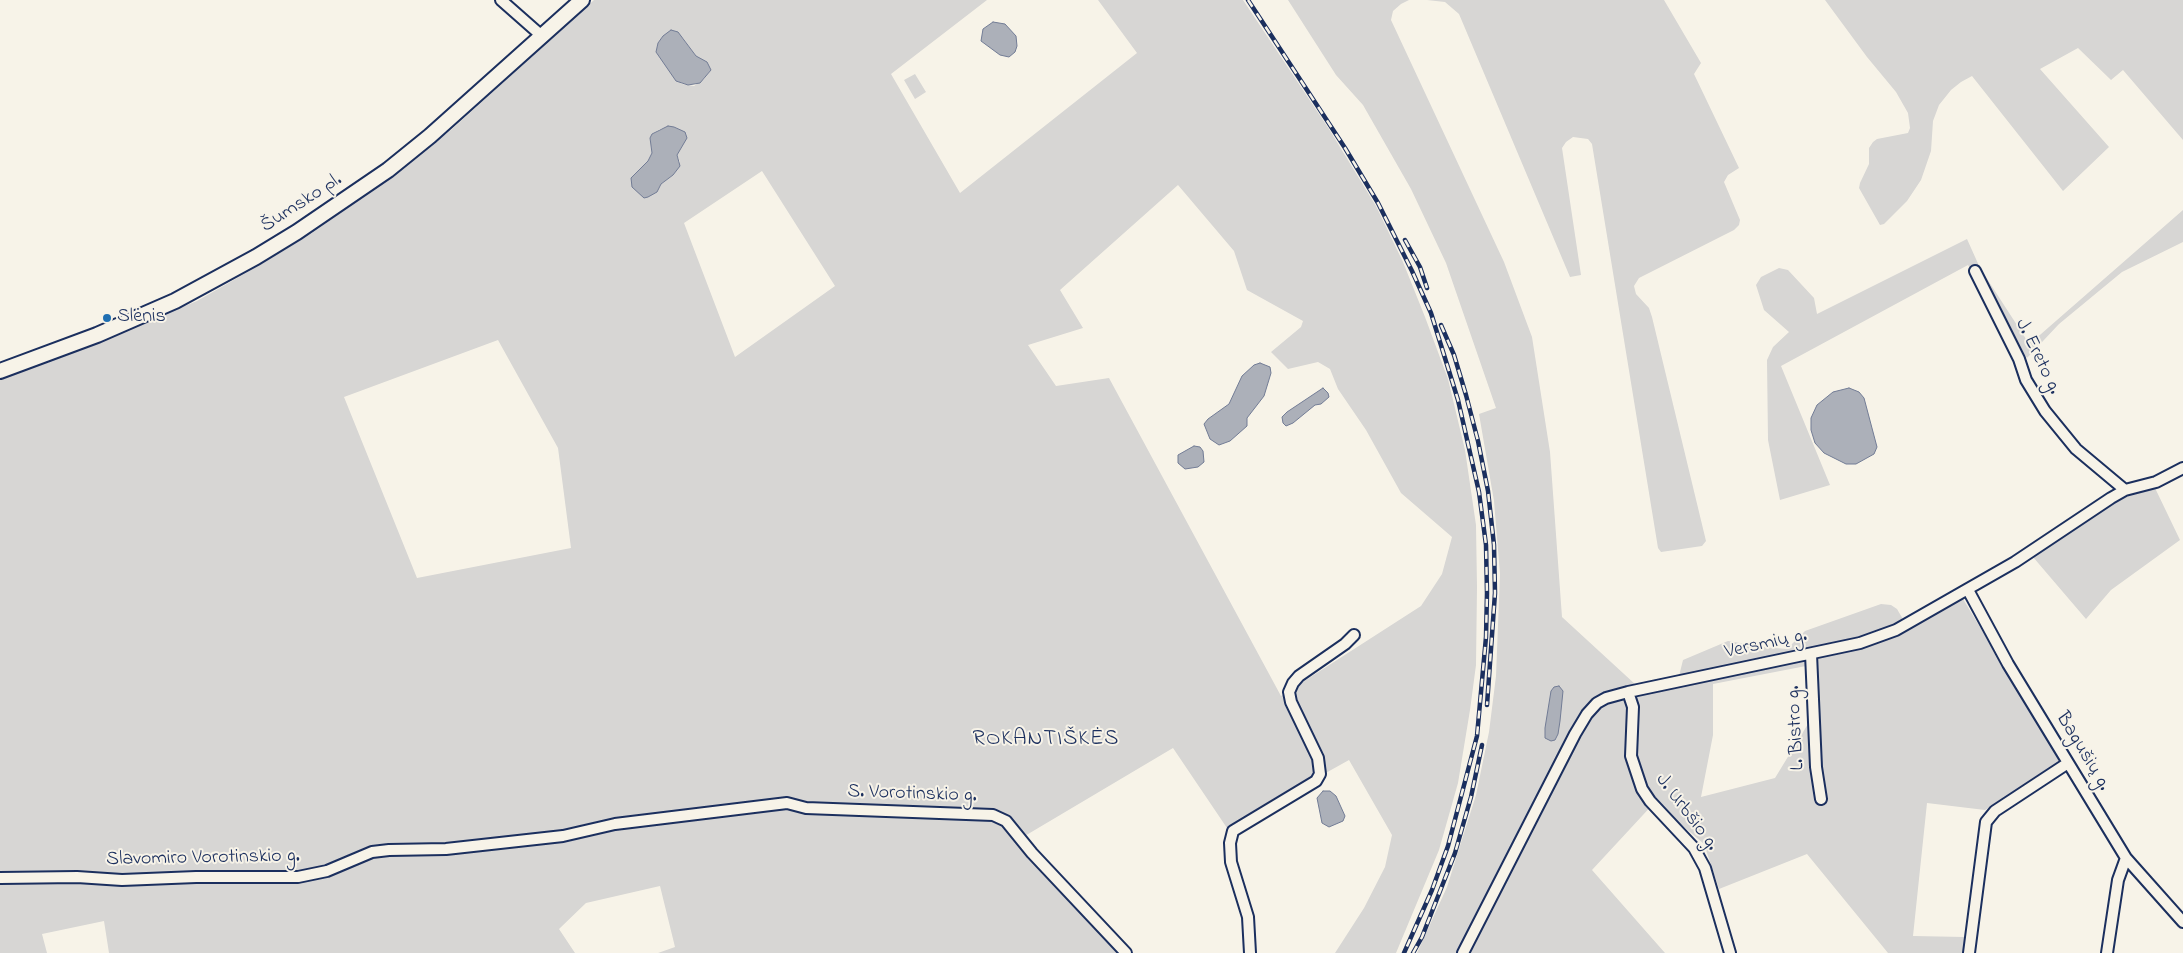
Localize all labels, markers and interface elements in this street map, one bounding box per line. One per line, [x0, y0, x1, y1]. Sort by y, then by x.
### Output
street label: Šumsko pl. [257, 169, 347, 239]
place label: Slėnis [117, 306, 166, 330]
marker: Slėnis [101, 312, 113, 324]
street label: J. Ereto g. [2008, 315, 2066, 399]
street label: Versmių g. [1723, 625, 1809, 665]
street label: L. Bistro g. [1783, 685, 1811, 771]
street label: Bagušių g. [2049, 708, 2115, 796]
district label: ROKANTIŠKĖS [971, 727, 1121, 753]
street label: J. Urbšio g. [1649, 770, 1723, 856]
street label: S. Vorotinskio g. [847, 781, 977, 809]
street label: Slavomiro Vorotinskio g. [106, 845, 300, 873]

